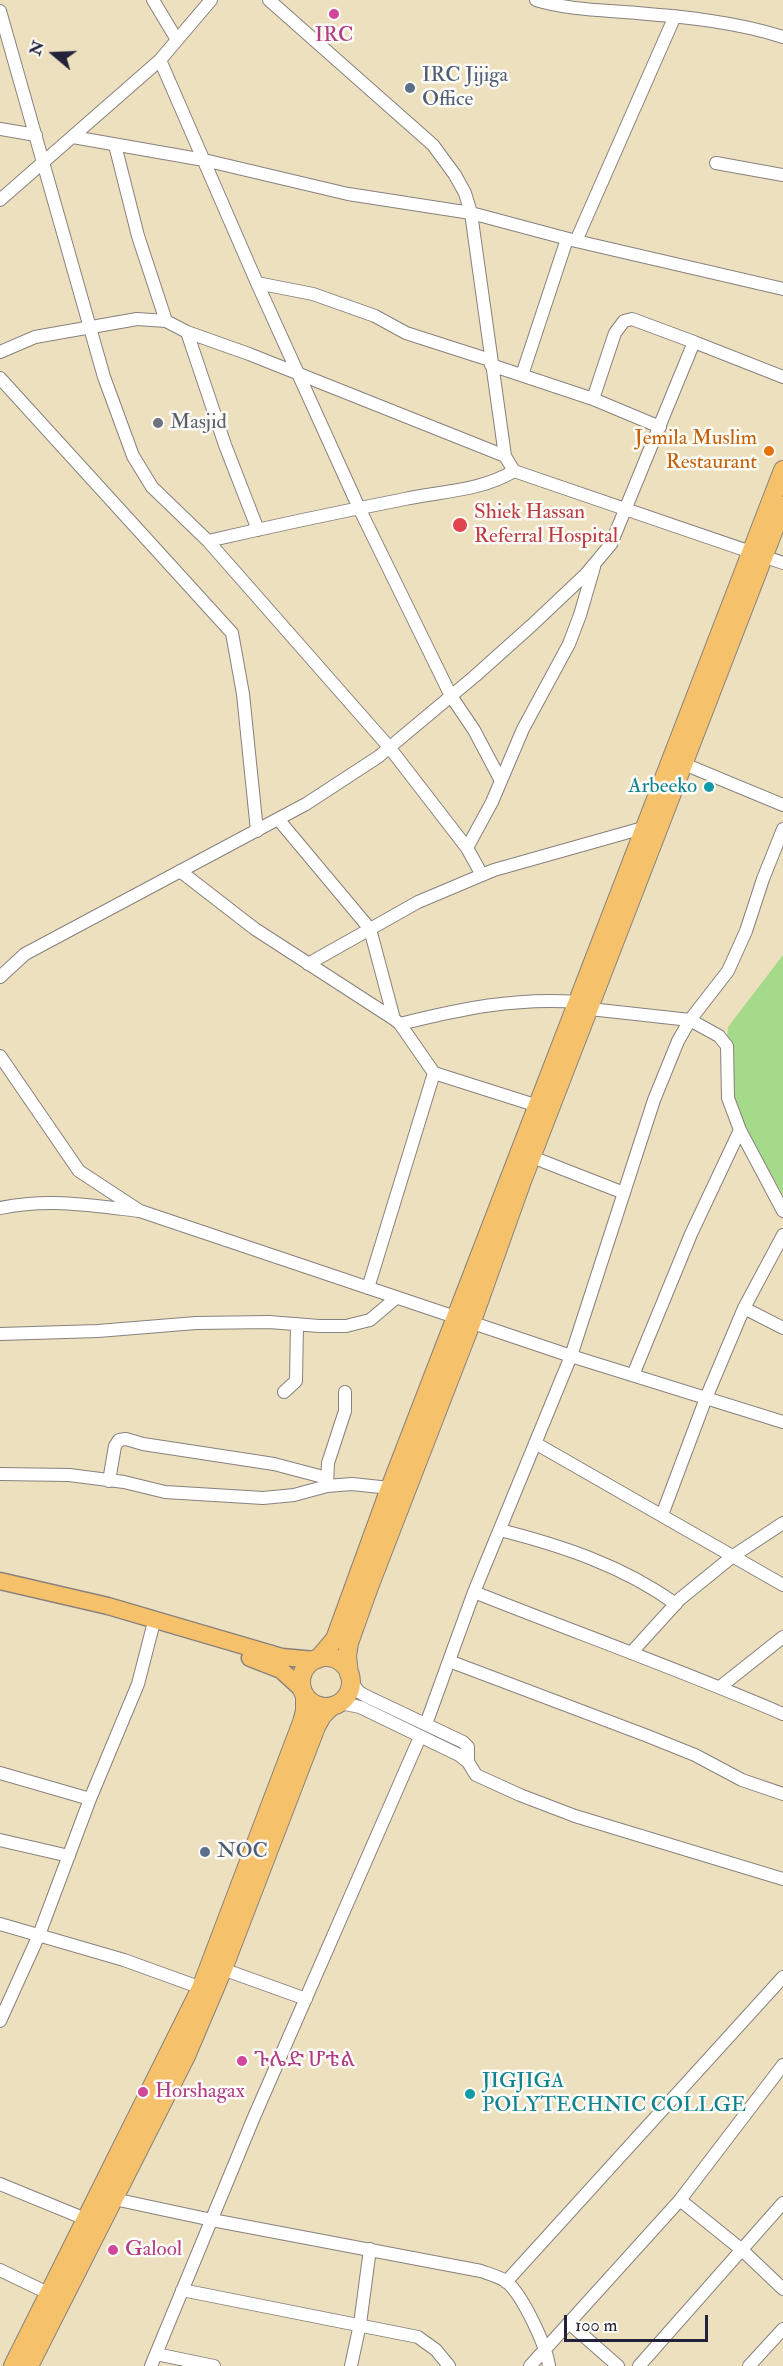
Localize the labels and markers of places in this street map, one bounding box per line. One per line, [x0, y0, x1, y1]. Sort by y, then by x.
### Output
marker: IRC [327, 7, 341, 21]
place label: IRC [315, 23, 353, 49]
place label: IRC Jijiga Office [422, 63, 508, 113]
marker: IRC Jijiga Office [403, 81, 417, 95]
place label: Masjid [170, 410, 227, 436]
marker: Masjid [151, 416, 165, 430]
place label: Jemila Muslim Restaurant [635, 426, 757, 476]
marker: Jemila Muslim Restaurant [762, 444, 776, 458]
place label: Shiek Hassan Referral Hospital [474, 500, 618, 550]
marker: Shiek Hassan Referral Hospital [451, 516, 469, 534]
place label: Arbeeko [628, 774, 697, 800]
marker: Arbeeko [702, 780, 716, 794]
place label: NOC [217, 1839, 268, 1865]
marker: NOC [198, 1845, 212, 1859]
place label: ጉሌድ ሆቴል [254, 2048, 355, 2074]
marker: ጉሌድ ሆቴል [235, 2054, 249, 2068]
place label: JIGJIGA POLYTECHNIC COLLGE [482, 2069, 746, 2119]
place label: Horshagax [155, 2079, 245, 2105]
marker: Horshagax [136, 2085, 150, 2099]
marker: JIGJIGA POLYTECHNIC COLLGE [463, 2087, 477, 2101]
place label: Galool [125, 2237, 182, 2263]
marker: Galool [106, 2243, 120, 2257]

